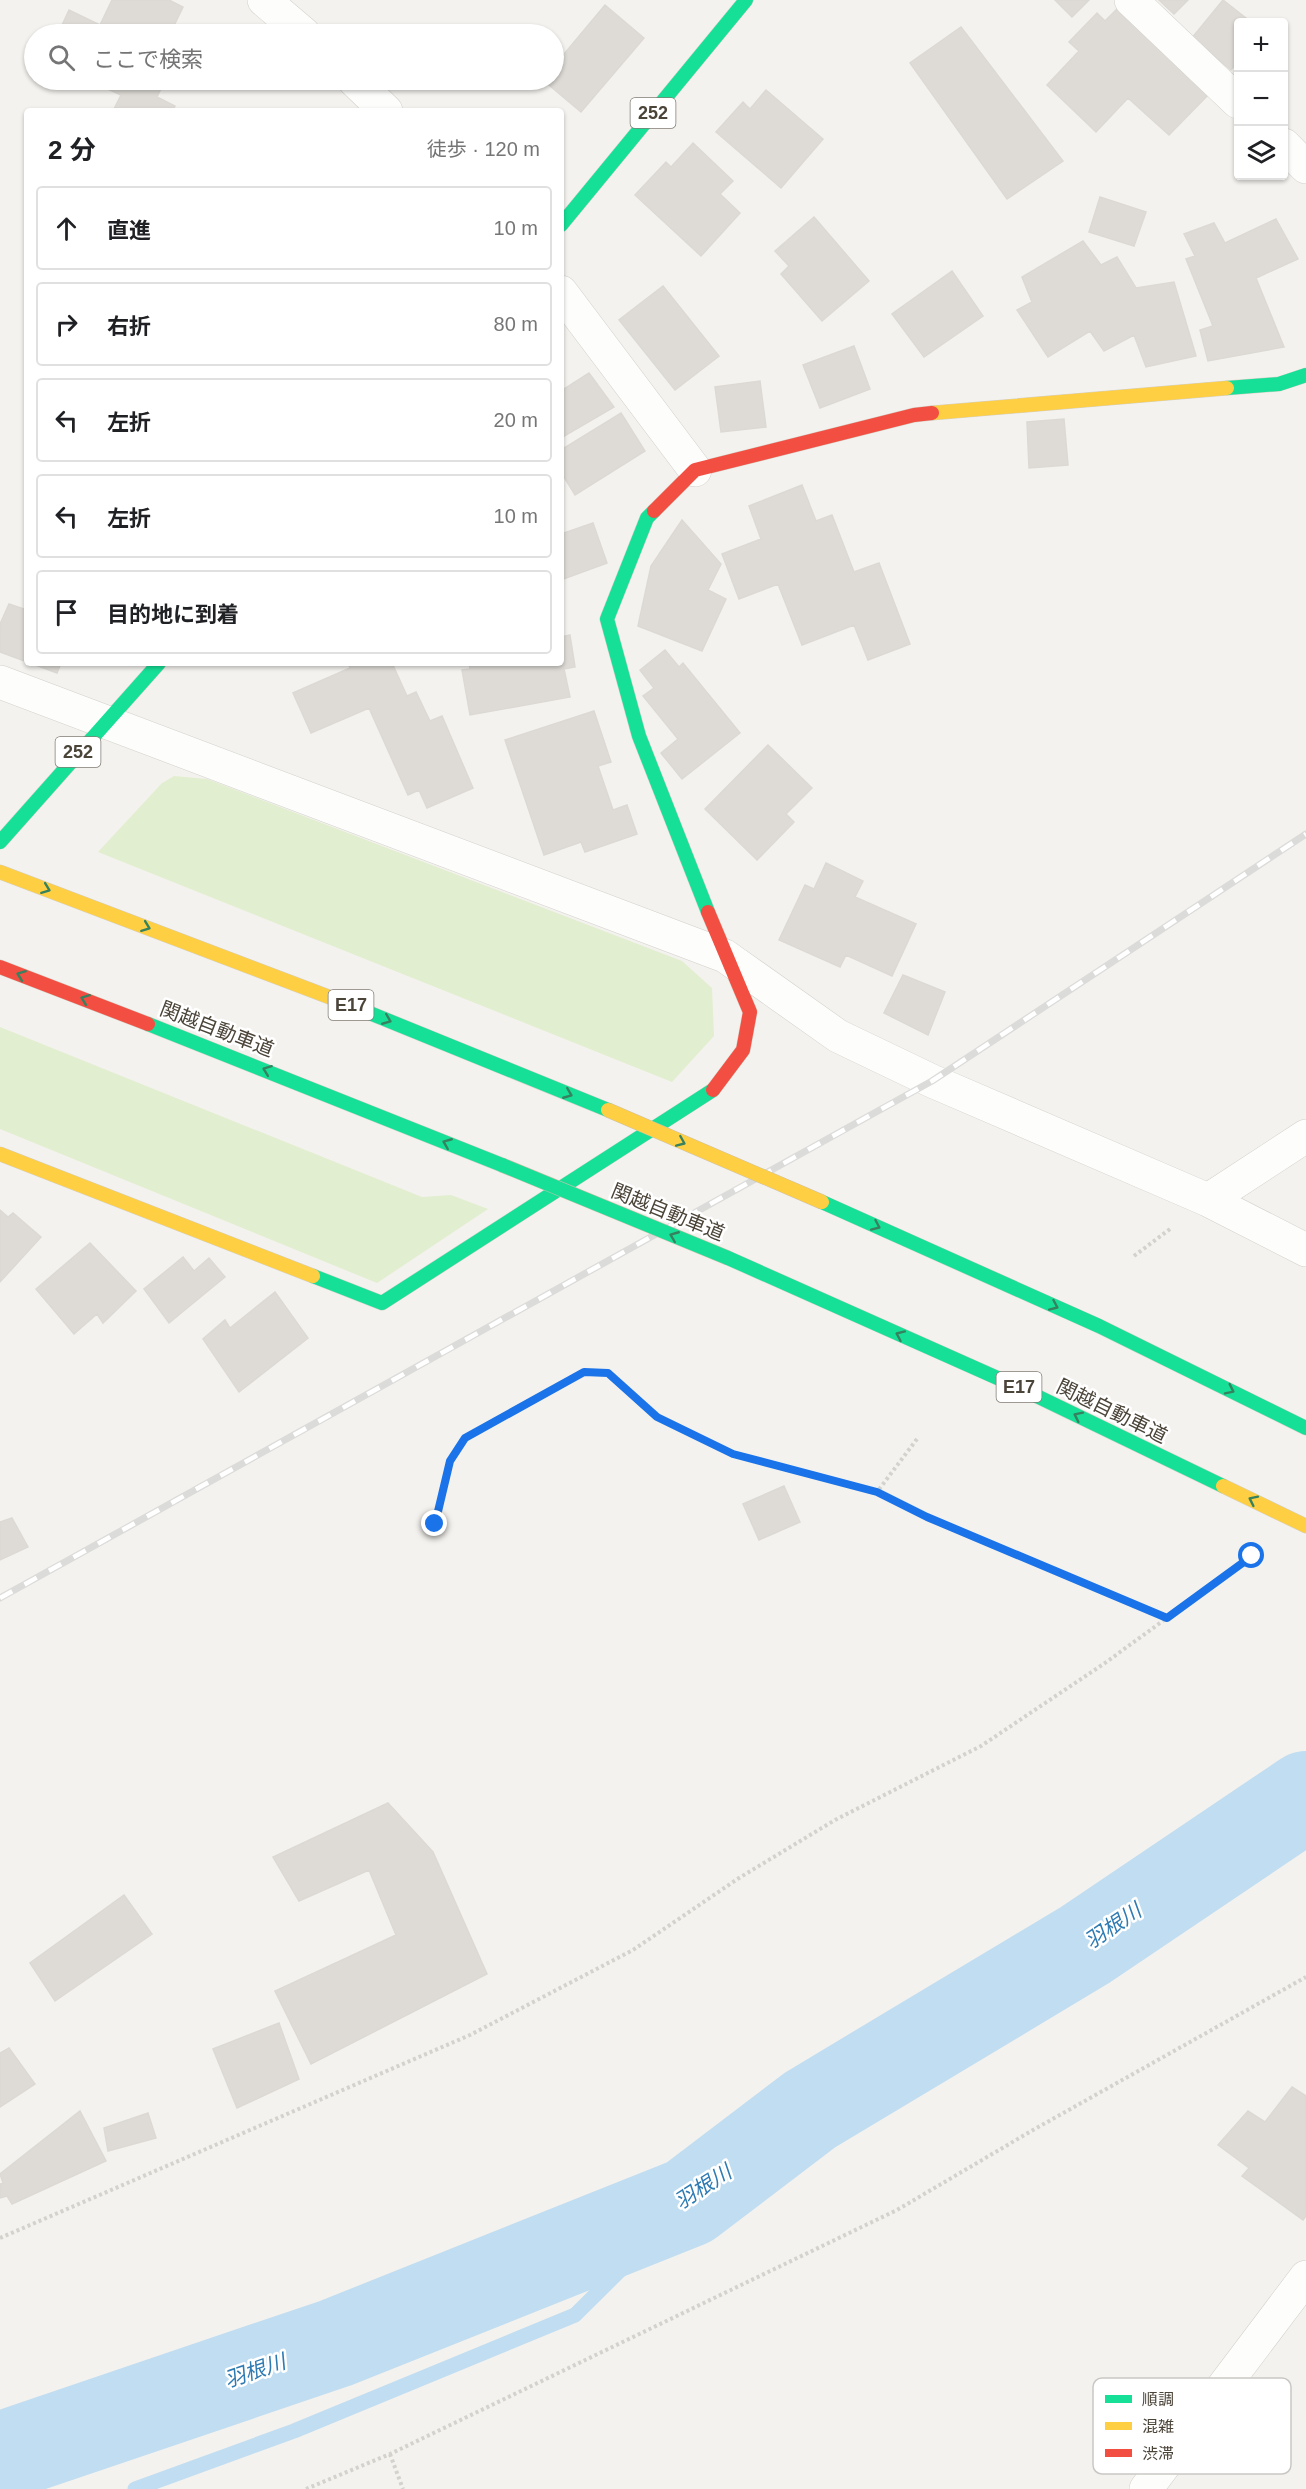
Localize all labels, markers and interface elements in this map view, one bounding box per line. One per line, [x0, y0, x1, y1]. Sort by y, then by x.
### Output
map controls [1234, 18, 1288, 180]
button: + [1234, 18, 1288, 72]
search box [24, 24, 564, 90]
icon: search [45, 41, 78, 74]
text: ここで検索 [93, 47, 203, 72]
button: − [1234, 72, 1288, 126]
road number: 252 [630, 98, 676, 128]
button: layers [1234, 126, 1288, 180]
text: 2 分 [48, 135, 96, 165]
text: 徒歩 · 120 m [427, 138, 540, 160]
icon: ahead [50, 212, 83, 245]
text: 10 m [494, 217, 538, 239]
text: 直進 [107, 218, 151, 243]
icon: right [50, 308, 83, 341]
text: 80 m [494, 313, 538, 335]
text: 右折 [107, 314, 151, 339]
icon: left [50, 404, 83, 437]
text: 20 m [494, 409, 538, 431]
text: 左折 [107, 410, 151, 435]
icon: left [50, 500, 83, 533]
text: 10 m [494, 505, 538, 527]
text: 左折 [107, 506, 151, 531]
icon: arrive [50, 596, 83, 629]
text: 目的地に到着 [107, 602, 239, 627]
road number: 252 [56, 737, 100, 767]
one-way arrow [40, 882, 51, 894]
one-way arrow [141, 920, 151, 933]
one-way arrow [16, 970, 27, 982]
road number: E17 [328, 990, 374, 1020]
one-way arrow [80, 994, 90, 1007]
street label: 関越自動車道 [157, 997, 277, 1061]
one-way arrow [381, 1013, 392, 1025]
one-way arrow [262, 1064, 272, 1077]
one-way arrow [561, 1087, 572, 1099]
one-way arrow [675, 1135, 686, 1147]
one-way arrow [443, 1138, 454, 1150]
street label: 関越自動車道 [608, 1179, 728, 1245]
one-way arrow [869, 1219, 880, 1231]
one-way arrow [669, 1231, 680, 1243]
one-way arrow [1047, 1298, 1058, 1310]
one-way arrow [896, 1330, 907, 1342]
road number: E17 [996, 1372, 1042, 1402]
street label: 関越自動車道 [1053, 1375, 1171, 1447]
one-way arrow [1223, 1383, 1234, 1394]
one-way arrow [1073, 1411, 1084, 1423]
one-way arrow [1249, 1496, 1260, 1508]
route end [421, 1510, 447, 1536]
route start [1238, 1542, 1264, 1568]
water label: 羽根川 [1080, 1897, 1147, 1953]
water label: 羽根川 [670, 2159, 737, 2213]
water label: 羽根川 [221, 2349, 290, 2392]
legend [1093, 2378, 1291, 2474]
text: 順調 [1142, 2391, 1174, 2408]
text: 混雑 [1142, 2418, 1174, 2435]
text: 渋滞 [1142, 2445, 1174, 2462]

